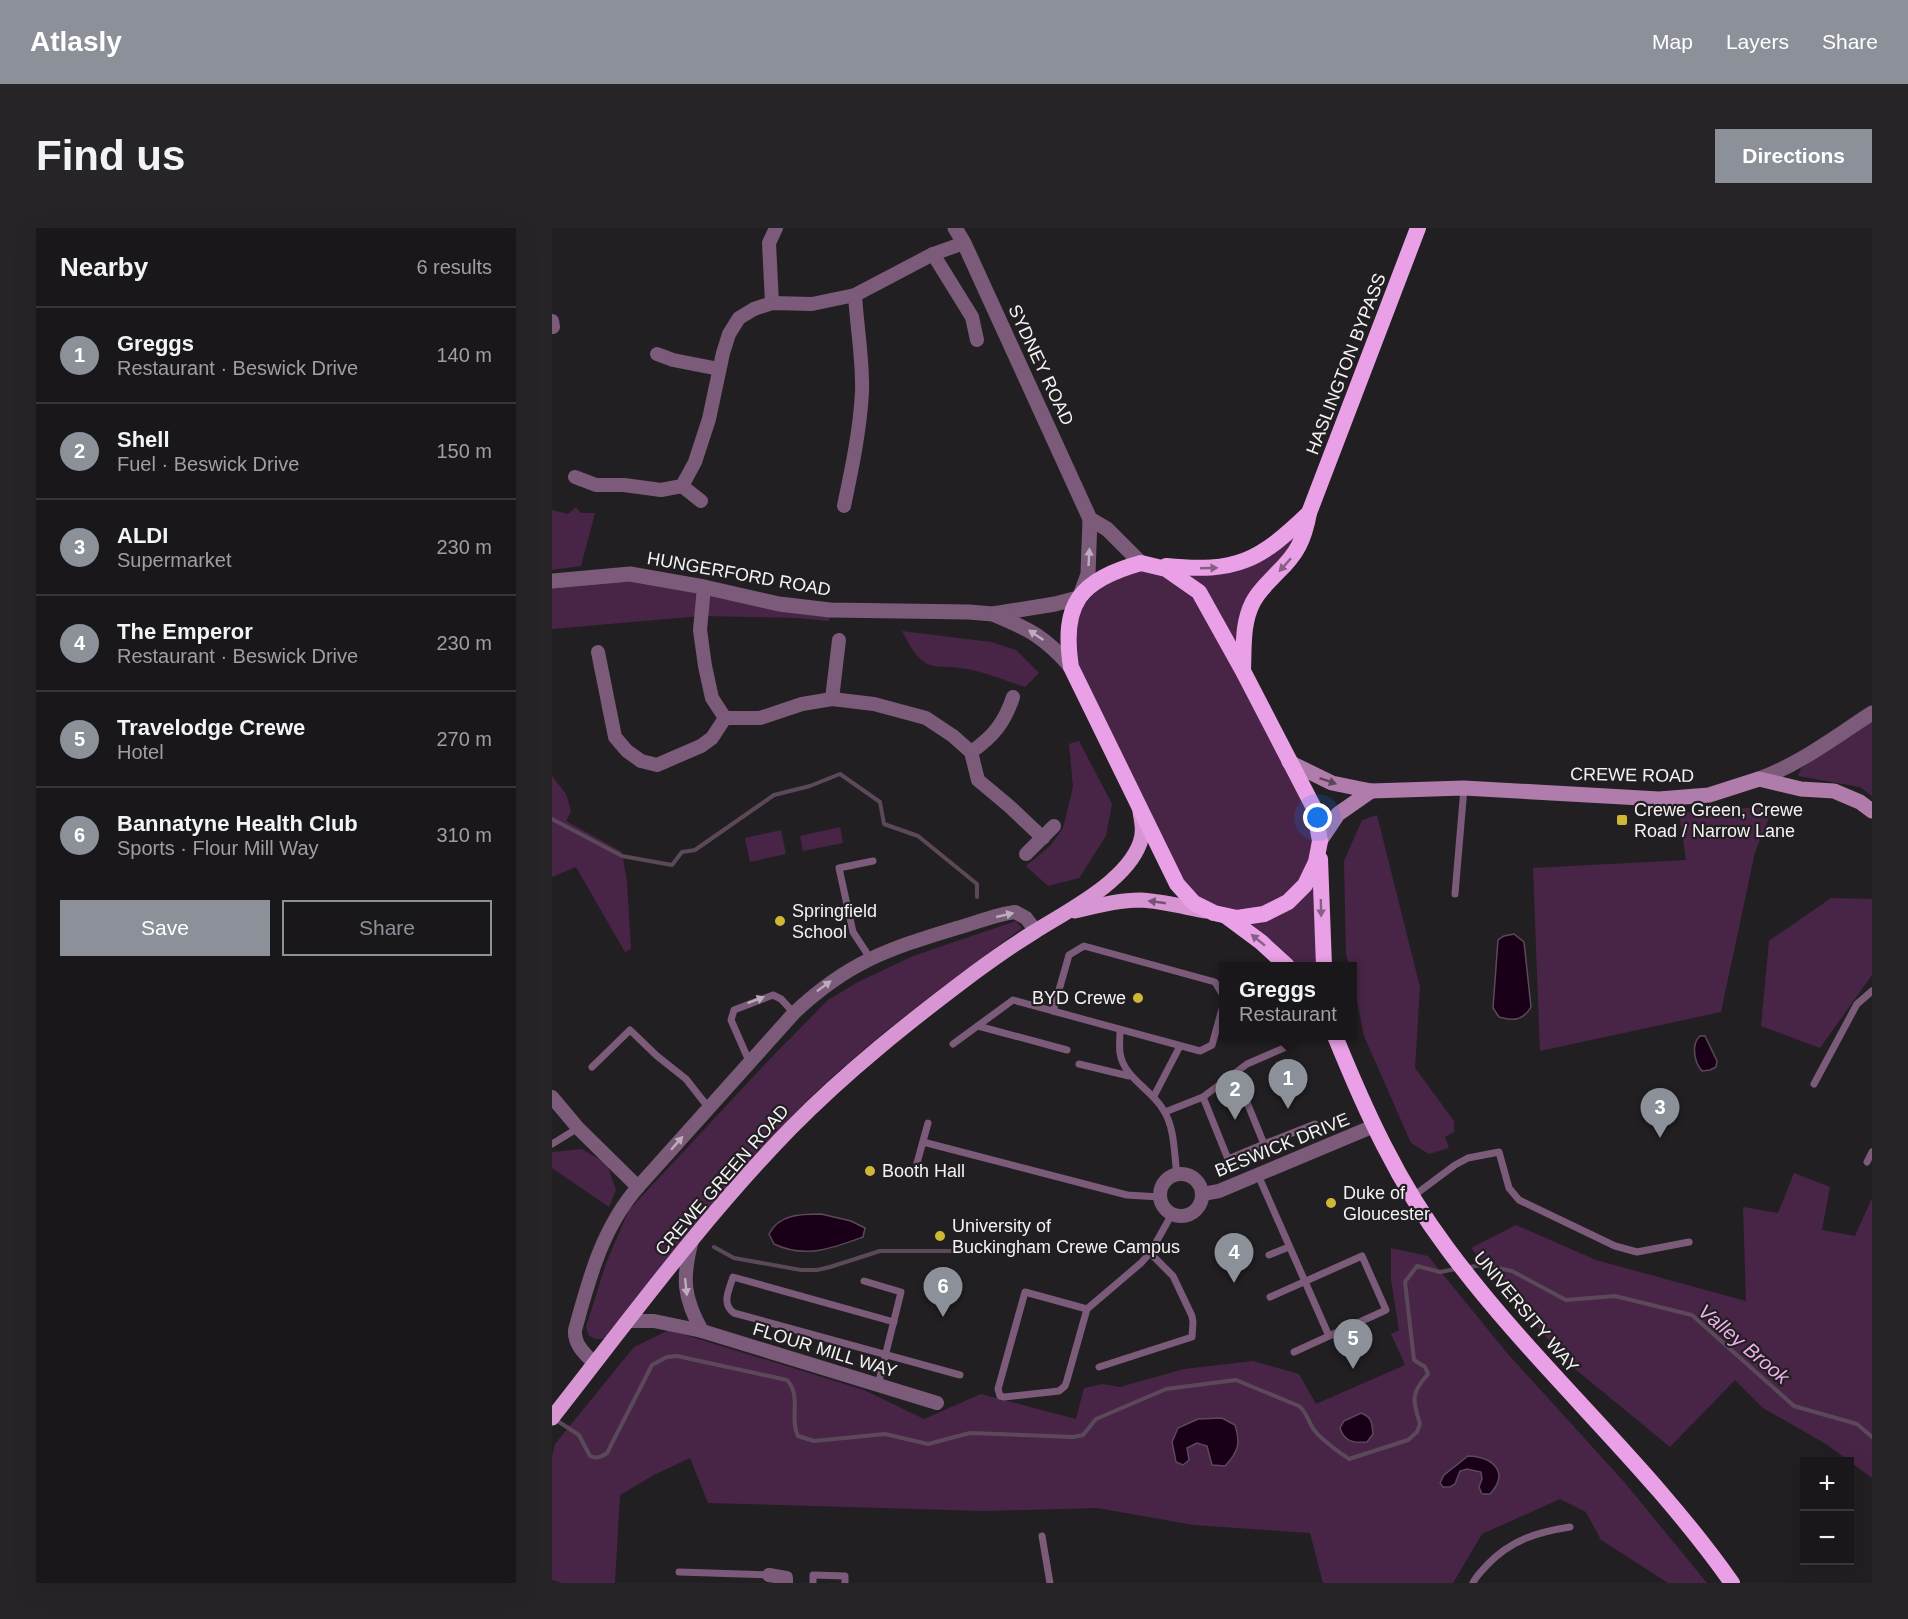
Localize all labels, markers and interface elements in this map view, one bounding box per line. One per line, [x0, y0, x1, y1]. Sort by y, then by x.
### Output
text: Atlasly [30, 26, 122, 57]
text: Map [1652, 30, 1693, 53]
text: Layers [1726, 30, 1789, 53]
text: Share [1822, 30, 1878, 53]
button: Directions [1715, 129, 1872, 183]
text: Find us [36, 132, 185, 179]
text: Nearby [60, 252, 148, 282]
text: 6 results [416, 256, 492, 278]
street label: HASLINGTON BYPASS [1302, 271, 1390, 457]
street label: SYDNEY ROAD [1004, 302, 1078, 428]
text: Greggs [117, 331, 194, 356]
text: 1 [74, 344, 85, 366]
text: 140 m [436, 344, 492, 366]
text: Restaurant · Beswick Drive [117, 357, 358, 379]
text: Shell [117, 427, 170, 452]
text: 2 [74, 440, 85, 462]
text: 150 m [436, 440, 492, 462]
text: Fuel · Beswick Drive [117, 453, 299, 475]
text: ALDI [117, 523, 168, 548]
text: 3 [74, 536, 85, 558]
text: 230 m [436, 536, 492, 558]
one-way arrow [1084, 547, 1094, 566]
street label: HUNGERFORD ROAD [646, 548, 832, 600]
text: Supermarket [117, 549, 232, 571]
one-way arrow [1279, 557, 1292, 572]
one-way arrow [1199, 563, 1218, 572]
text: The Emperor [117, 619, 253, 644]
one-way arrow [1028, 629, 1044, 640]
text: 4 [74, 632, 85, 654]
text: 230 m [436, 632, 492, 654]
text: Restaurant · Beswick Drive [117, 645, 358, 667]
text: Travelodge Crewe [117, 715, 305, 740]
text: 5 [74, 728, 85, 750]
text: 270 m [436, 728, 492, 750]
text: Hotel [117, 741, 164, 763]
street label: CREWE ROAD [1570, 764, 1694, 786]
one-way arrow [1319, 777, 1337, 786]
place label: Crewe Green, Crewe Road / Narrow Lane [1634, 800, 1803, 841]
your location [1303, 803, 1332, 832]
text: Bannatyne Health Club [117, 811, 358, 836]
marker: Crewe Green, Crewe Road / Narrow Lane [1615, 813, 1629, 827]
text: 6 [74, 824, 85, 846]
text: 310 m [436, 824, 492, 846]
text: Sports · Flour Mill Way [117, 837, 319, 859]
one-way arrow [1147, 897, 1166, 906]
one-way arrow [1316, 898, 1326, 917]
button: Save [60, 900, 270, 956]
button: Share [282, 900, 492, 956]
place label: Springfield School [792, 901, 877, 942]
one-way arrow [995, 909, 1014, 919]
marker: Springfield School [773, 914, 787, 928]
one-way arrow [1250, 934, 1265, 946]
popup [1219, 962, 1357, 1040]
text: Greggs [1239, 977, 1316, 1002]
one-way arrow [817, 980, 832, 992]
place label: BYD Crewe [1032, 988, 1126, 1008]
marker: BYD Crewe [1131, 991, 1145, 1005]
one-way arrow [747, 995, 765, 1004]
text: Restaurant [1239, 1003, 1337, 1025]
pin: 1 [1268, 1060, 1308, 1109]
pin: 2 [1216, 1070, 1254, 1120]
pin: 3 [1640, 1088, 1680, 1138]
street label: CREWE GREEN ROAD [651, 1101, 793, 1259]
street label: BESWICK DRIVE [1212, 1109, 1352, 1181]
one-way arrow [670, 1136, 683, 1151]
place label: Booth Hall [882, 1161, 965, 1181]
marker: Booth Hall [863, 1164, 877, 1178]
place label: Duke of Gloucester [1343, 1183, 1430, 1224]
marker: Duke of Gloucester [1324, 1196, 1338, 1210]
place label: University of Buckingham Crewe Campus [952, 1216, 1180, 1257]
marker: University of Buckingham Crewe Campus [933, 1229, 947, 1243]
pin: 4 [1214, 1234, 1254, 1283]
street label: UNIVERSITY WAY [1470, 1247, 1582, 1377]
pin: 6 [924, 1268, 962, 1317]
one-way arrow [681, 1278, 691, 1297]
water label: Valley Brook [1694, 1300, 1795, 1389]
street label: FLOUR MILL WAY [751, 1319, 899, 1381]
pin: 5 [1334, 1320, 1372, 1369]
map controls [1800, 1457, 1854, 1565]
button: + [1800, 1457, 1854, 1511]
button: − [1800, 1511, 1854, 1565]

